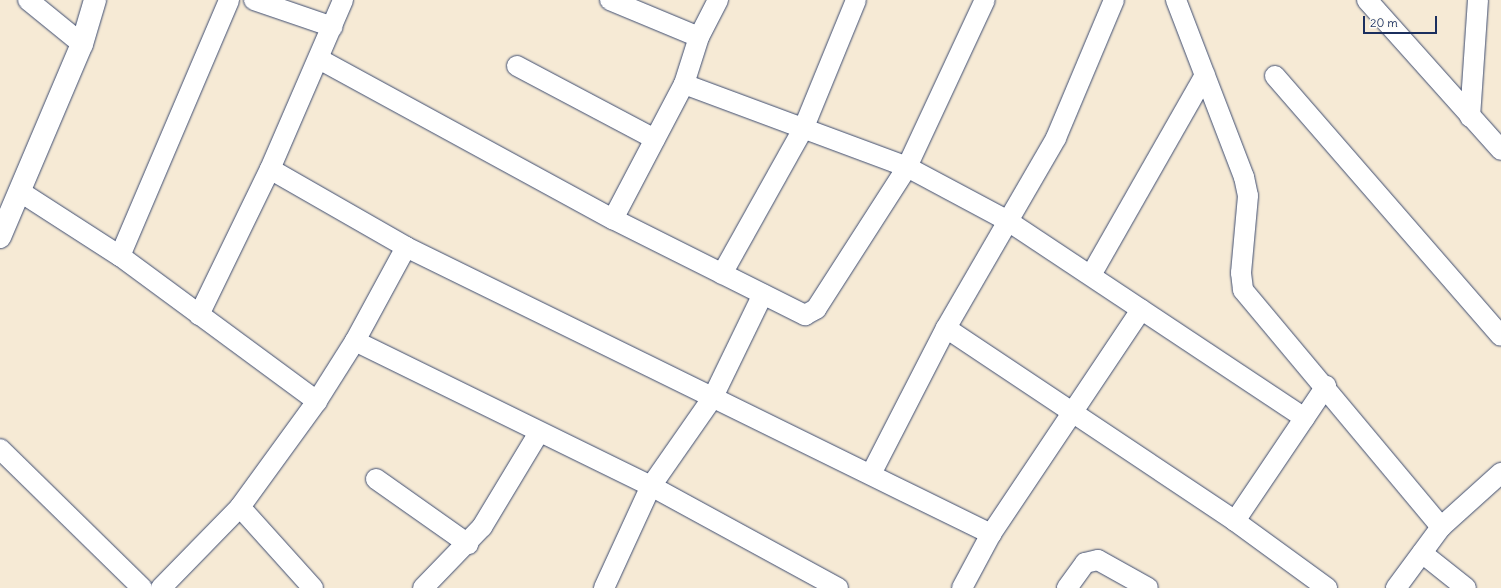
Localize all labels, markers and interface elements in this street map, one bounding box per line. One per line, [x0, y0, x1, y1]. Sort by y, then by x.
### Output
scale bar [1365, 8, 1439, 34]
text: 20 m [1370, 15, 1398, 30]

